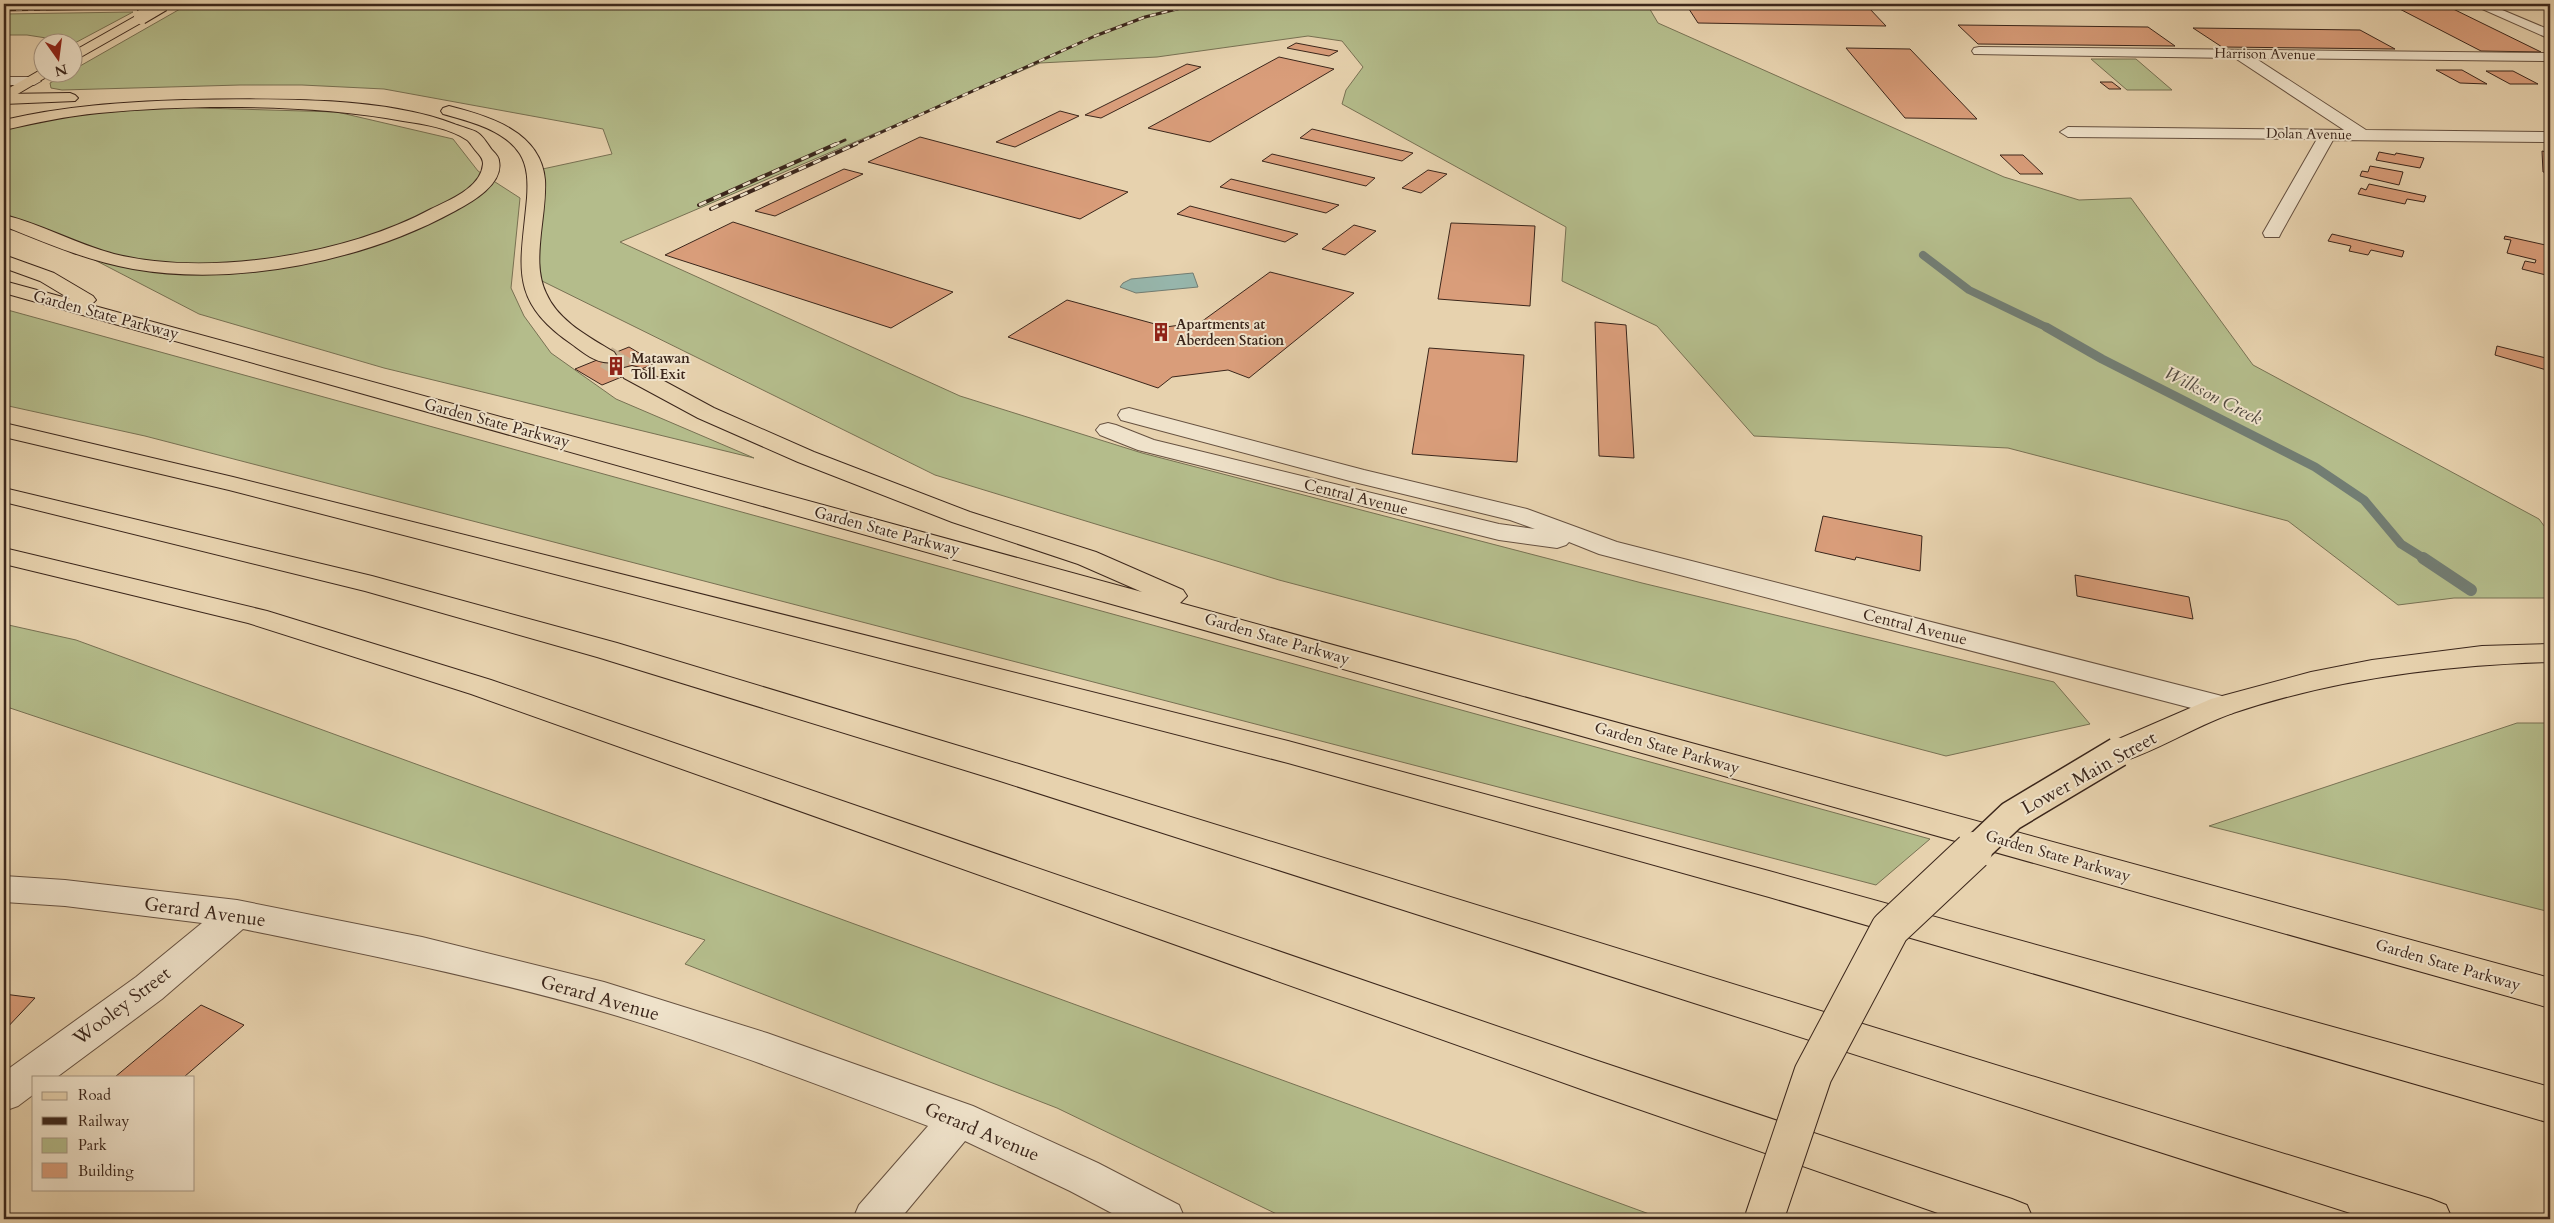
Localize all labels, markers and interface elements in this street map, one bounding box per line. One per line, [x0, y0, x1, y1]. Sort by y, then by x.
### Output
north arrow [32, 32, 82, 82]
street label: Harrison Avenue [2214, 44, 2316, 64]
text: N [53, 59, 69, 81]
street label: Dolan Avenue [2266, 124, 2352, 144]
street label: Garden State Parkway [31, 285, 182, 345]
place label: Apartments at Aberdeen Station [1176, 315, 1284, 350]
building icon: Apartments at Aberdeen Station [1150, 321, 1172, 343]
place label: Matawan Toll Exit [631, 349, 690, 384]
building icon: Matawan Toll Exit [605, 355, 627, 377]
water label: Wilkson Creek [2160, 361, 2266, 431]
street label: Garden State Parkway [422, 393, 573, 453]
street label: Central Avenue [1302, 473, 1410, 521]
street label: Garden State Parkway [812, 501, 963, 561]
street label: Central Avenue [1861, 603, 1969, 651]
street label: Garden State Parkway [1202, 608, 1353, 670]
street label: Garden State Parkway [1592, 717, 1743, 779]
street label: Lower Main Street [2017, 725, 2161, 821]
street label: Garden State Parkway [1983, 825, 2134, 887]
street label: Gerard Avenue [142, 891, 268, 933]
street label: Garden State Parkway [2373, 934, 2524, 996]
street label: Wooley Street [67, 961, 176, 1052]
street label: Gerard Avenue [538, 969, 662, 1027]
legend [32, 1076, 195, 1190]
text: Road [78, 1085, 111, 1105]
street label: Gerard Avenue [921, 1096, 1043, 1168]
text: Railway [78, 1111, 129, 1131]
text: Park [78, 1135, 107, 1155]
text: Building [78, 1161, 134, 1181]

